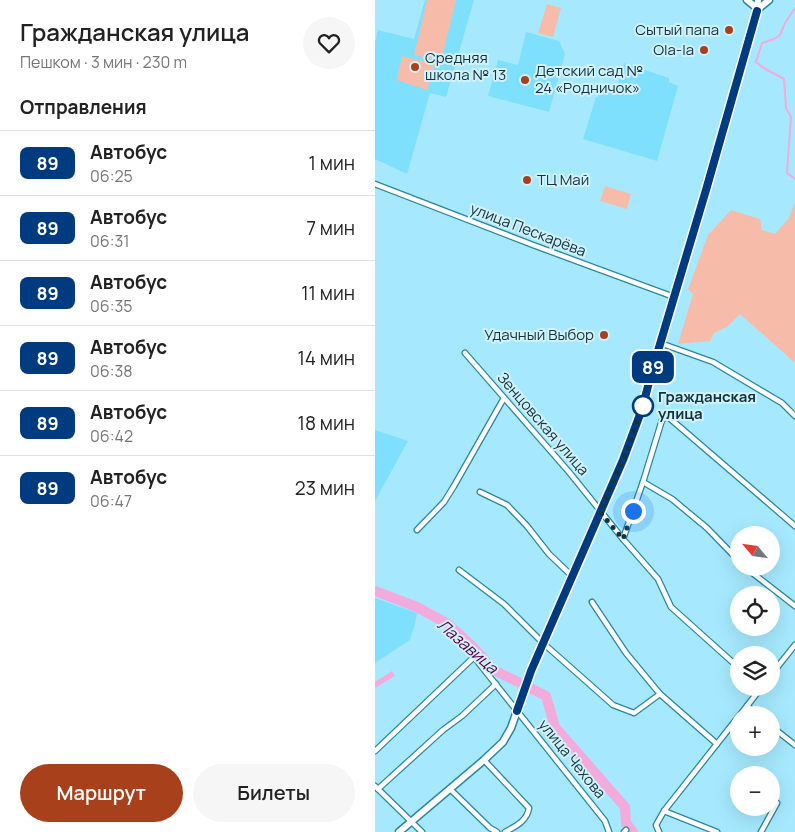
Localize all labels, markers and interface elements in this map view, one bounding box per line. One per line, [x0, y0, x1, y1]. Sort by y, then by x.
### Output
text: Гражданская улица [20, 15, 249, 48]
button: heart [303, 17, 355, 69]
place label: Сытый папа [635, 19, 719, 40]
marker: Сытый папа [723, 24, 735, 36]
place label: Ola-la [653, 39, 694, 60]
marker: Ola-la [698, 44, 710, 56]
place label: Средняя школа № 13 [425, 47, 506, 85]
text: Пешком · 3 мин · 230 m [20, 51, 187, 73]
place label: Детский сад № 24 «Родничок» [535, 60, 643, 98]
marker: Средняя школа № 13 [409, 61, 421, 73]
marker: Детский сад № 24 «Родничок» [519, 74, 531, 86]
text: Отправления [20, 94, 147, 120]
text: Автобус [90, 139, 167, 165]
text: 1 мин [309, 150, 355, 176]
text: 89 [36, 151, 59, 175]
text: 06:25 [90, 165, 133, 187]
place label: ТЦ Май [537, 169, 589, 190]
marker: ТЦ Май [521, 174, 533, 186]
street label: улица Пескарёва [467, 198, 589, 261]
text: Автобус [90, 204, 167, 230]
text: 7 мин [306, 215, 355, 241]
text: 89 [36, 216, 59, 240]
text: 06:31 [90, 230, 130, 252]
text: Автобус [90, 269, 167, 295]
text: 11 мин [301, 280, 355, 306]
text: 89 [36, 281, 59, 305]
text: 06:35 [90, 295, 133, 317]
place label: Удачный Выбор [484, 324, 594, 345]
marker: Удачный Выбор [598, 329, 610, 341]
text: Автобус [90, 334, 167, 360]
text: 14 мин [297, 345, 355, 371]
text: 89 [36, 346, 59, 370]
line badge: 89 [631, 351, 675, 383]
text: 89 [642, 355, 664, 379]
text: 06:38 [90, 360, 133, 382]
street label: Зенцовская улица [493, 368, 594, 480]
place label: Гражданская улица [658, 386, 756, 424]
marker: Гражданская улица [632, 395, 654, 417]
text: Автобус [90, 399, 167, 425]
text: 18 мин [298, 410, 355, 436]
text: 89 [36, 411, 59, 435]
text: 06:42 [90, 425, 133, 447]
text: Автобус [90, 464, 167, 490]
text: 23 мин [295, 475, 355, 501]
text: 89 [36, 476, 59, 500]
text: 06:47 [90, 490, 132, 512]
your location [621, 499, 646, 524]
north arrow [730, 526, 780, 576]
map controls [730, 526, 780, 816]
button: locate [730, 586, 780, 636]
water label: Лазавица [433, 614, 504, 679]
button: layers [730, 646, 780, 696]
button: + [730, 706, 780, 756]
street label: улица Чехова [534, 715, 611, 803]
button: Маршрут [20, 764, 183, 822]
button: Билеты [193, 764, 355, 822]
button: − [730, 766, 780, 816]

